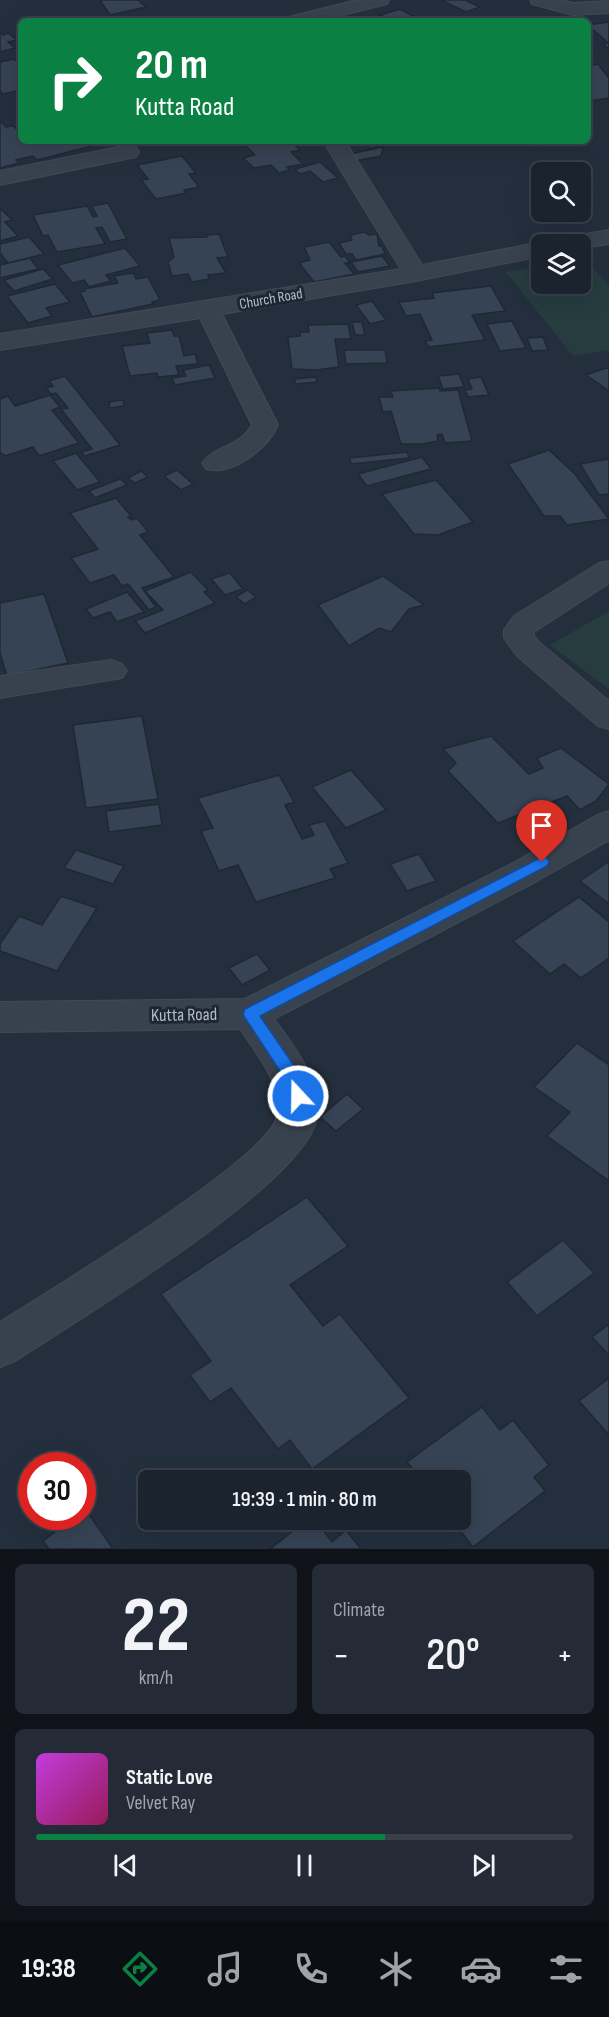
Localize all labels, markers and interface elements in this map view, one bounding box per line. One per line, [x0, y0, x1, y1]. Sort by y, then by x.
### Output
text: 20 m [135, 40, 208, 91]
icon: right [36, 42, 114, 120]
text: Kutta Road [135, 91, 234, 123]
map controls [531, 162, 591, 294]
button: search [531, 162, 591, 222]
button: layers [531, 234, 591, 294]
street label: Church Road [238, 284, 304, 314]
pin [516, 800, 567, 862]
icon: arrive [525, 809, 558, 842]
street label: Kutta Road [151, 1004, 217, 1026]
position arrow [266, 1064, 330, 1128]
speed limit sign: 30 [18, 1452, 96, 1530]
text: 19:39 · 1 min · 80 m [232, 1486, 377, 1513]
text: 22 [122, 1580, 190, 1673]
text: Climate [333, 1598, 385, 1622]
text: 20° [426, 1628, 480, 1683]
text: − [333, 1636, 349, 1676]
text: + [557, 1636, 573, 1676]
text: km/h [139, 1666, 173, 1690]
text: Static Love [126, 1764, 213, 1791]
text: Velvet Ray [126, 1791, 195, 1815]
icon: previous [109, 1849, 142, 1882]
icon: pause [288, 1849, 321, 1882]
icon: next [467, 1849, 500, 1882]
icon: directions [119, 1948, 161, 1990]
icon: music [204, 1948, 246, 1990]
icon: phone [290, 1948, 332, 1990]
icon: climate [375, 1948, 417, 1990]
icon: car [460, 1948, 502, 1990]
icon: filters [545, 1948, 587, 1990]
text: 19:38 [22, 1953, 76, 1985]

